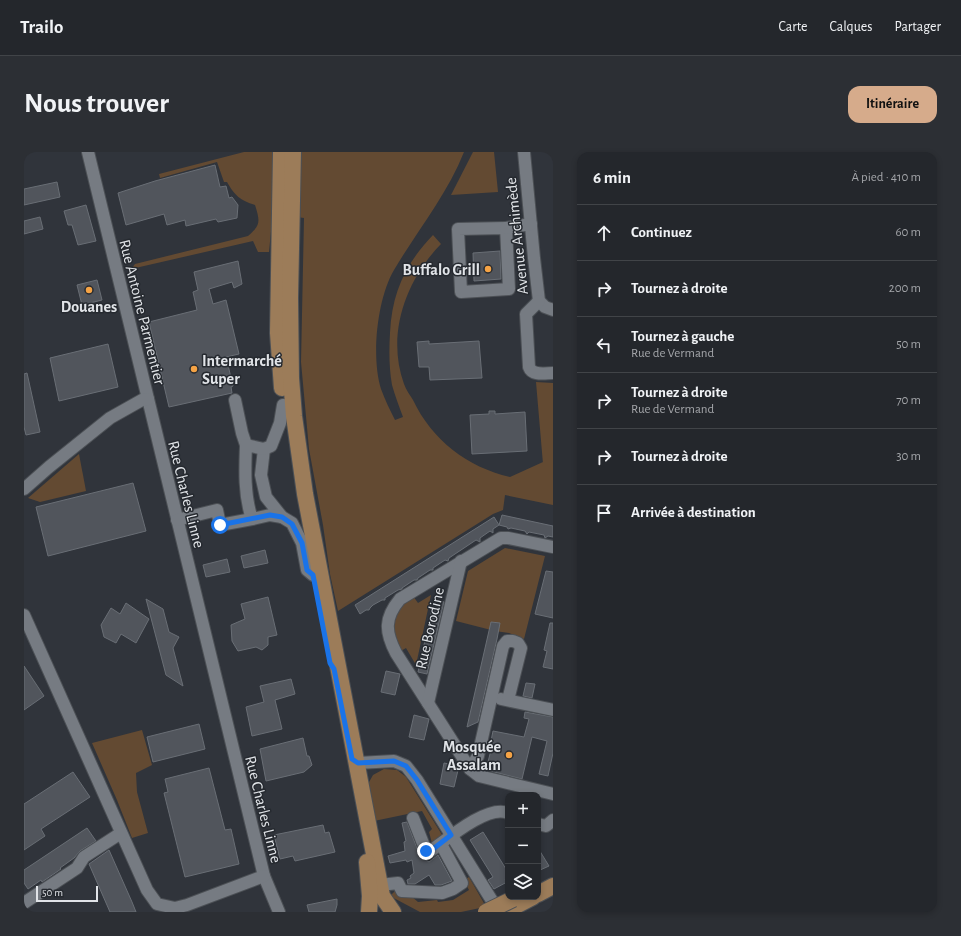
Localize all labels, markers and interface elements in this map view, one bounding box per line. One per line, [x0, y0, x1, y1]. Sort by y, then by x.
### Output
text: Trailo [20, 18, 63, 37]
text: Carte [779, 20, 807, 34]
text: Calques [829, 20, 873, 34]
text: Partager [895, 20, 941, 34]
button: Itinéraire [848, 86, 937, 123]
text: Nous trouver [24, 90, 169, 118]
text: 6 min [593, 169, 631, 186]
text: À pied · 410 m [851, 171, 921, 184]
street label: Avenue Archimède [503, 177, 531, 295]
icon: ahead [593, 222, 615, 244]
text: Continuez [631, 225, 692, 240]
text: 60 m [895, 226, 921, 239]
street label: Rue Antoine Parmentier [116, 238, 168, 387]
place label: Buffalo Grill [403, 262, 480, 278]
marker: Buffalo Grill [483, 264, 493, 274]
icon: right [593, 278, 615, 300]
text: Tournez à droite [631, 281, 728, 296]
text: 200 m [889, 282, 921, 295]
marker: Douanes [84, 285, 94, 295]
place label: Douanes [61, 299, 117, 315]
text: Tournez à gauche [631, 329, 734, 344]
icon: left [593, 334, 615, 356]
text: 50 m [896, 338, 921, 351]
text: Rue de Vermand [631, 347, 714, 360]
place label: Intermarché Super [202, 353, 282, 387]
marker: Intermarché Super [189, 364, 199, 374]
text: Tournez à droite [631, 385, 728, 400]
icon: right [593, 390, 615, 412]
text: 70 m [896, 394, 921, 407]
text: Rue de Vermand [631, 403, 714, 416]
street label: Rue Charles Linne [165, 439, 207, 550]
icon: right [593, 446, 615, 468]
text: Tournez à droite [631, 449, 728, 464]
text: 30 m [896, 450, 921, 463]
icon: arrive [593, 502, 615, 524]
text: Arrivée à destination [631, 505, 756, 520]
route start [211, 516, 229, 534]
street label: Rue Borodine [413, 586, 447, 671]
place label: Mosquée Assalam [443, 739, 501, 773]
marker: Mosquée Assalam [504, 750, 514, 760]
street label: Rue Charles Linne [242, 754, 284, 865]
map controls [505, 792, 541, 900]
button: + [505, 792, 541, 828]
button: − [505, 828, 541, 864]
route end [417, 842, 435, 860]
button: layers [505, 864, 541, 900]
scale bar [36, 884, 98, 903]
text: 50 m [42, 887, 63, 898]

